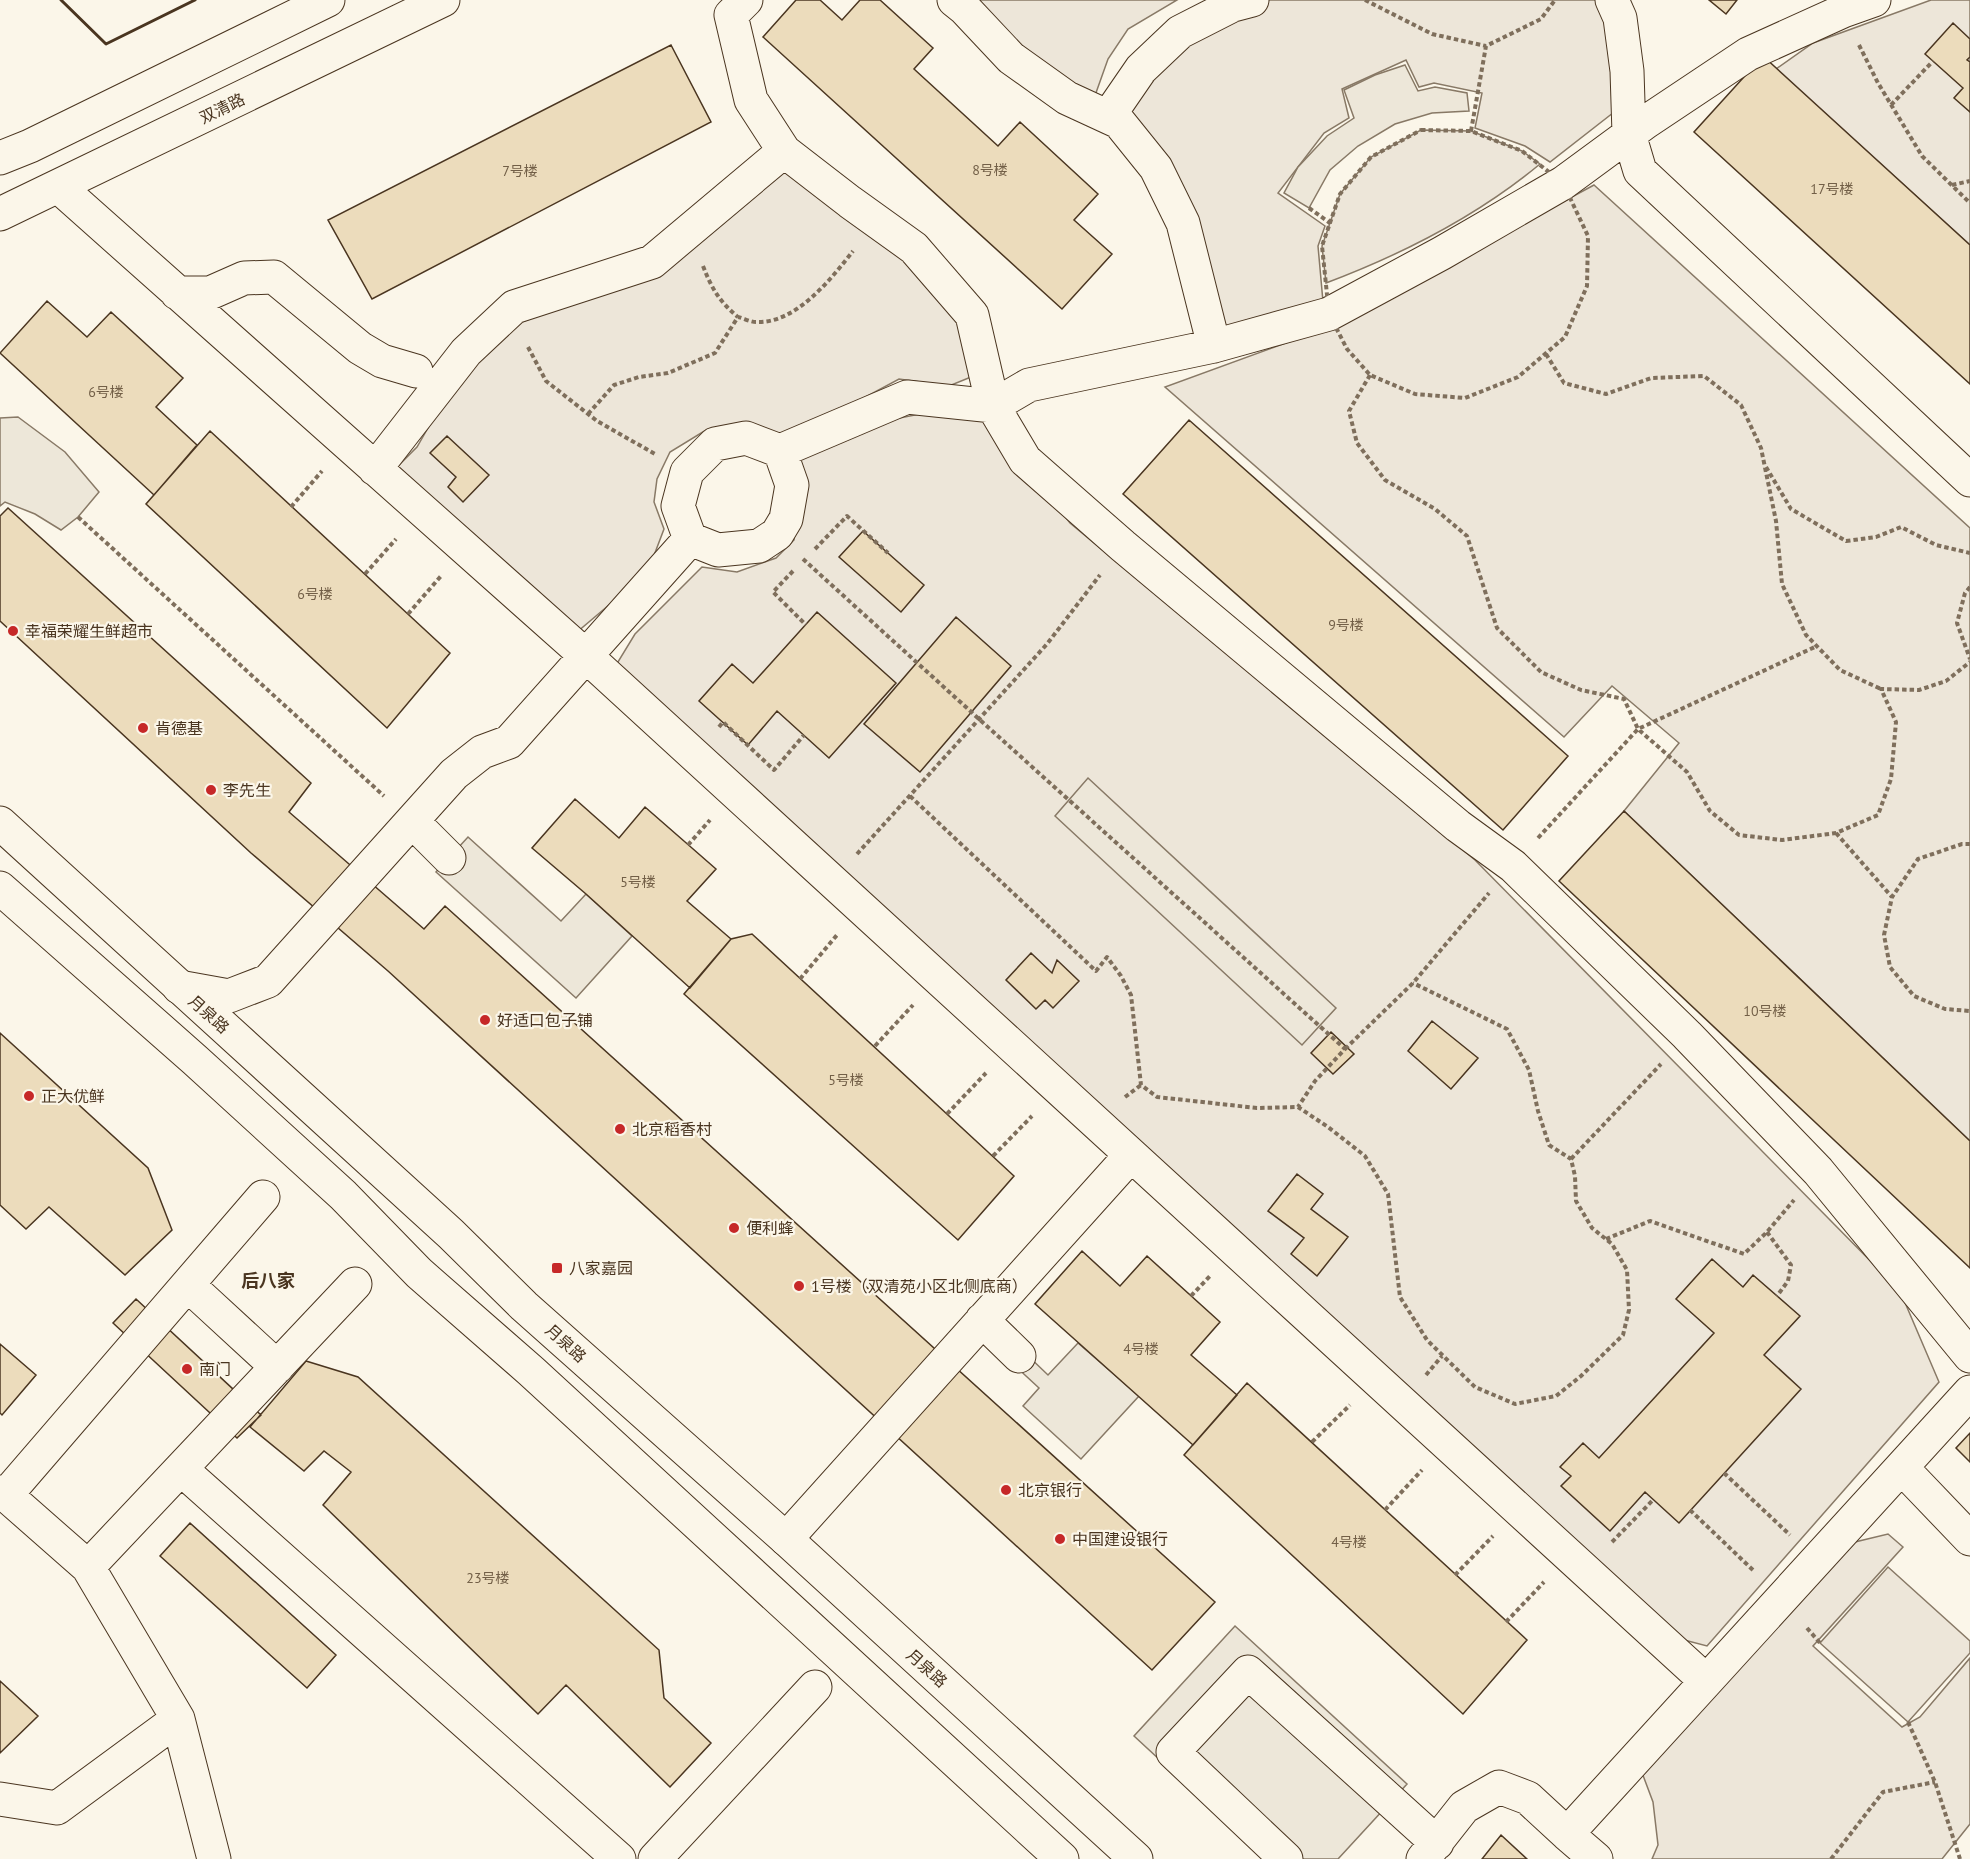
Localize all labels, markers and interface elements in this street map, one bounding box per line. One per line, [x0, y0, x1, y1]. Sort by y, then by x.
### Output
street label: 双清路 [196, 88, 248, 128]
house number: 8号楼 [972, 161, 1008, 179]
house number: 7号楼 [502, 162, 538, 180]
house number: 17号楼 [1810, 180, 1854, 198]
house number: 6号楼 [88, 383, 124, 401]
house number: 6号楼 [297, 585, 333, 603]
house number: 9号楼 [1328, 616, 1364, 634]
place label: 幸福荣耀生鲜超市 [25, 621, 153, 641]
marker: 幸福荣耀生鲜超市 [6, 624, 20, 638]
place label: 肯德基 [155, 718, 203, 738]
marker: 肯德基 [136, 721, 150, 735]
place label: 李先生 [223, 780, 271, 800]
marker: 李先生 [204, 783, 218, 797]
house number: 5号楼 [620, 873, 656, 891]
street label: 月泉路 [184, 991, 234, 1037]
house number: 10号楼 [1743, 1002, 1787, 1020]
place label: 好适口包子铺 [497, 1010, 593, 1030]
marker: 好适口包子铺 [478, 1013, 492, 1027]
house number: 5号楼 [828, 1071, 864, 1089]
place label: 正大优鲜 [41, 1086, 105, 1106]
marker: 正大优鲜 [22, 1089, 36, 1103]
place label: 北京稻香村 [632, 1119, 712, 1139]
marker: 北京稻香村 [613, 1122, 627, 1136]
place label: 便利蜂 [746, 1218, 794, 1238]
marker: 便利蜂 [727, 1221, 741, 1235]
place label: 八家嘉园 [569, 1258, 633, 1278]
marker: 八家嘉园 [550, 1261, 564, 1275]
district label: 后八家 [241, 1269, 295, 1292]
place label: 1号楼（双清苑小区北侧底商） [811, 1276, 1028, 1296]
marker: 1号楼（双清苑小区北侧底商） [792, 1279, 806, 1293]
street label: 月泉路 [541, 1320, 591, 1366]
house number: 4号楼 [1123, 1340, 1159, 1358]
place label: 南门 [199, 1359, 231, 1379]
marker: 南门 [180, 1362, 194, 1376]
place label: 北京银行 [1018, 1480, 1082, 1500]
marker: 北京银行 [999, 1483, 1013, 1497]
place label: 中国建设银行 [1072, 1529, 1168, 1549]
marker: 中国建设银行 [1053, 1532, 1067, 1546]
house number: 4号楼 [1331, 1533, 1367, 1551]
house number: 23号楼 [466, 1569, 510, 1587]
street label: 月泉路 [902, 1645, 952, 1691]

